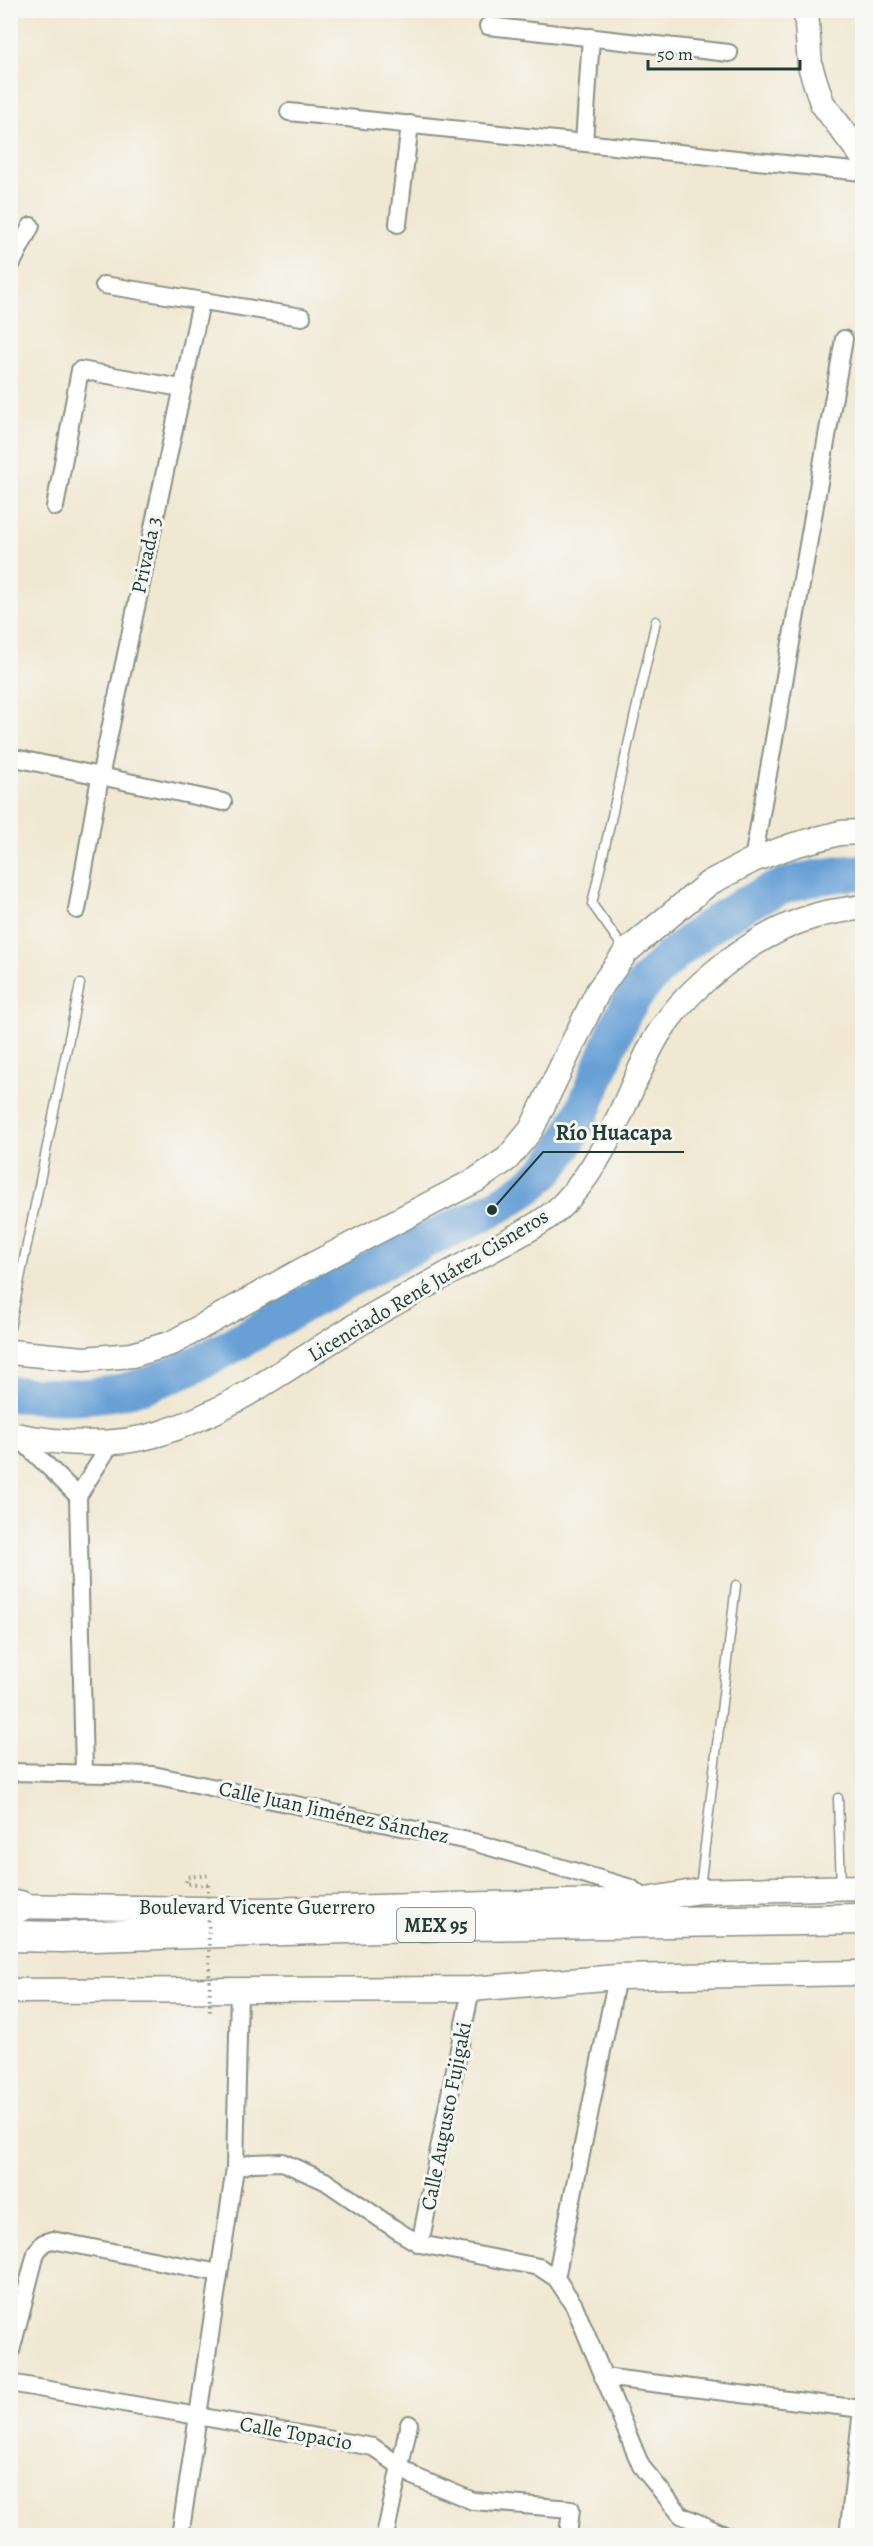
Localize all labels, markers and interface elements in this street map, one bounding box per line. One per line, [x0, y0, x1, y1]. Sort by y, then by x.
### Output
scale bar [648, 33, 800, 71]
text: 50 m [657, 42, 693, 66]
street label: Privada 3 [124, 514, 168, 596]
callout: Río Huacapa [543, 1112, 684, 1152]
text: Río Huacapa [556, 1118, 673, 1148]
street label: Licenciado René Juárez Cisneros [302, 1202, 554, 1368]
street label: Calle Juan Jiménez Sánchez [216, 1774, 452, 1850]
street label: Boulevard Vicente Guerrero [139, 1893, 375, 1921]
road number: MEX 95 [397, 1908, 475, 1942]
street label: Calle Augusto Fujigaki [414, 2019, 478, 2213]
street label: Calle Topacio [238, 2409, 354, 2457]

